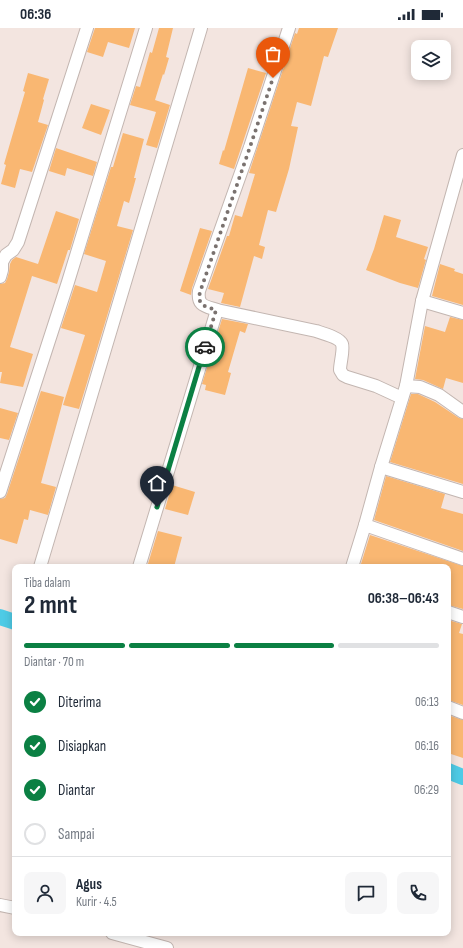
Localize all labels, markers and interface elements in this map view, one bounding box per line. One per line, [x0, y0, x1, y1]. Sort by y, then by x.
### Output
text: 06:36 [20, 5, 51, 24]
pin [256, 37, 290, 78]
map controls [411, 40, 451, 80]
button: layers [411, 40, 451, 80]
icon: bag [262, 43, 284, 65]
courier [185, 327, 225, 367]
icon: car [194, 336, 216, 358]
pin [140, 466, 174, 507]
icon: home [146, 472, 168, 494]
text: Tiba dalam [24, 575, 70, 591]
text: 06:38–06:43 [368, 589, 439, 608]
text: 2 mnt [24, 590, 77, 621]
text: Diantar · 70 m [24, 654, 84, 670]
icon: check [24, 691, 46, 713]
text: Diterima [58, 693, 101, 712]
text: 06:13 [415, 694, 439, 710]
icon: check [24, 735, 46, 757]
text: Disiapkan [58, 737, 106, 756]
text: 06:16 [415, 738, 439, 754]
icon: check [24, 779, 46, 801]
text: Diantar [58, 781, 95, 800]
text: 06:29 [414, 782, 439, 798]
text: Sampai [58, 825, 95, 844]
button: person [24, 872, 66, 914]
button: chat [345, 872, 387, 914]
button: phone [397, 872, 439, 914]
text: Agus [76, 875, 102, 894]
text: Kurir · 4.5 [76, 894, 117, 910]

